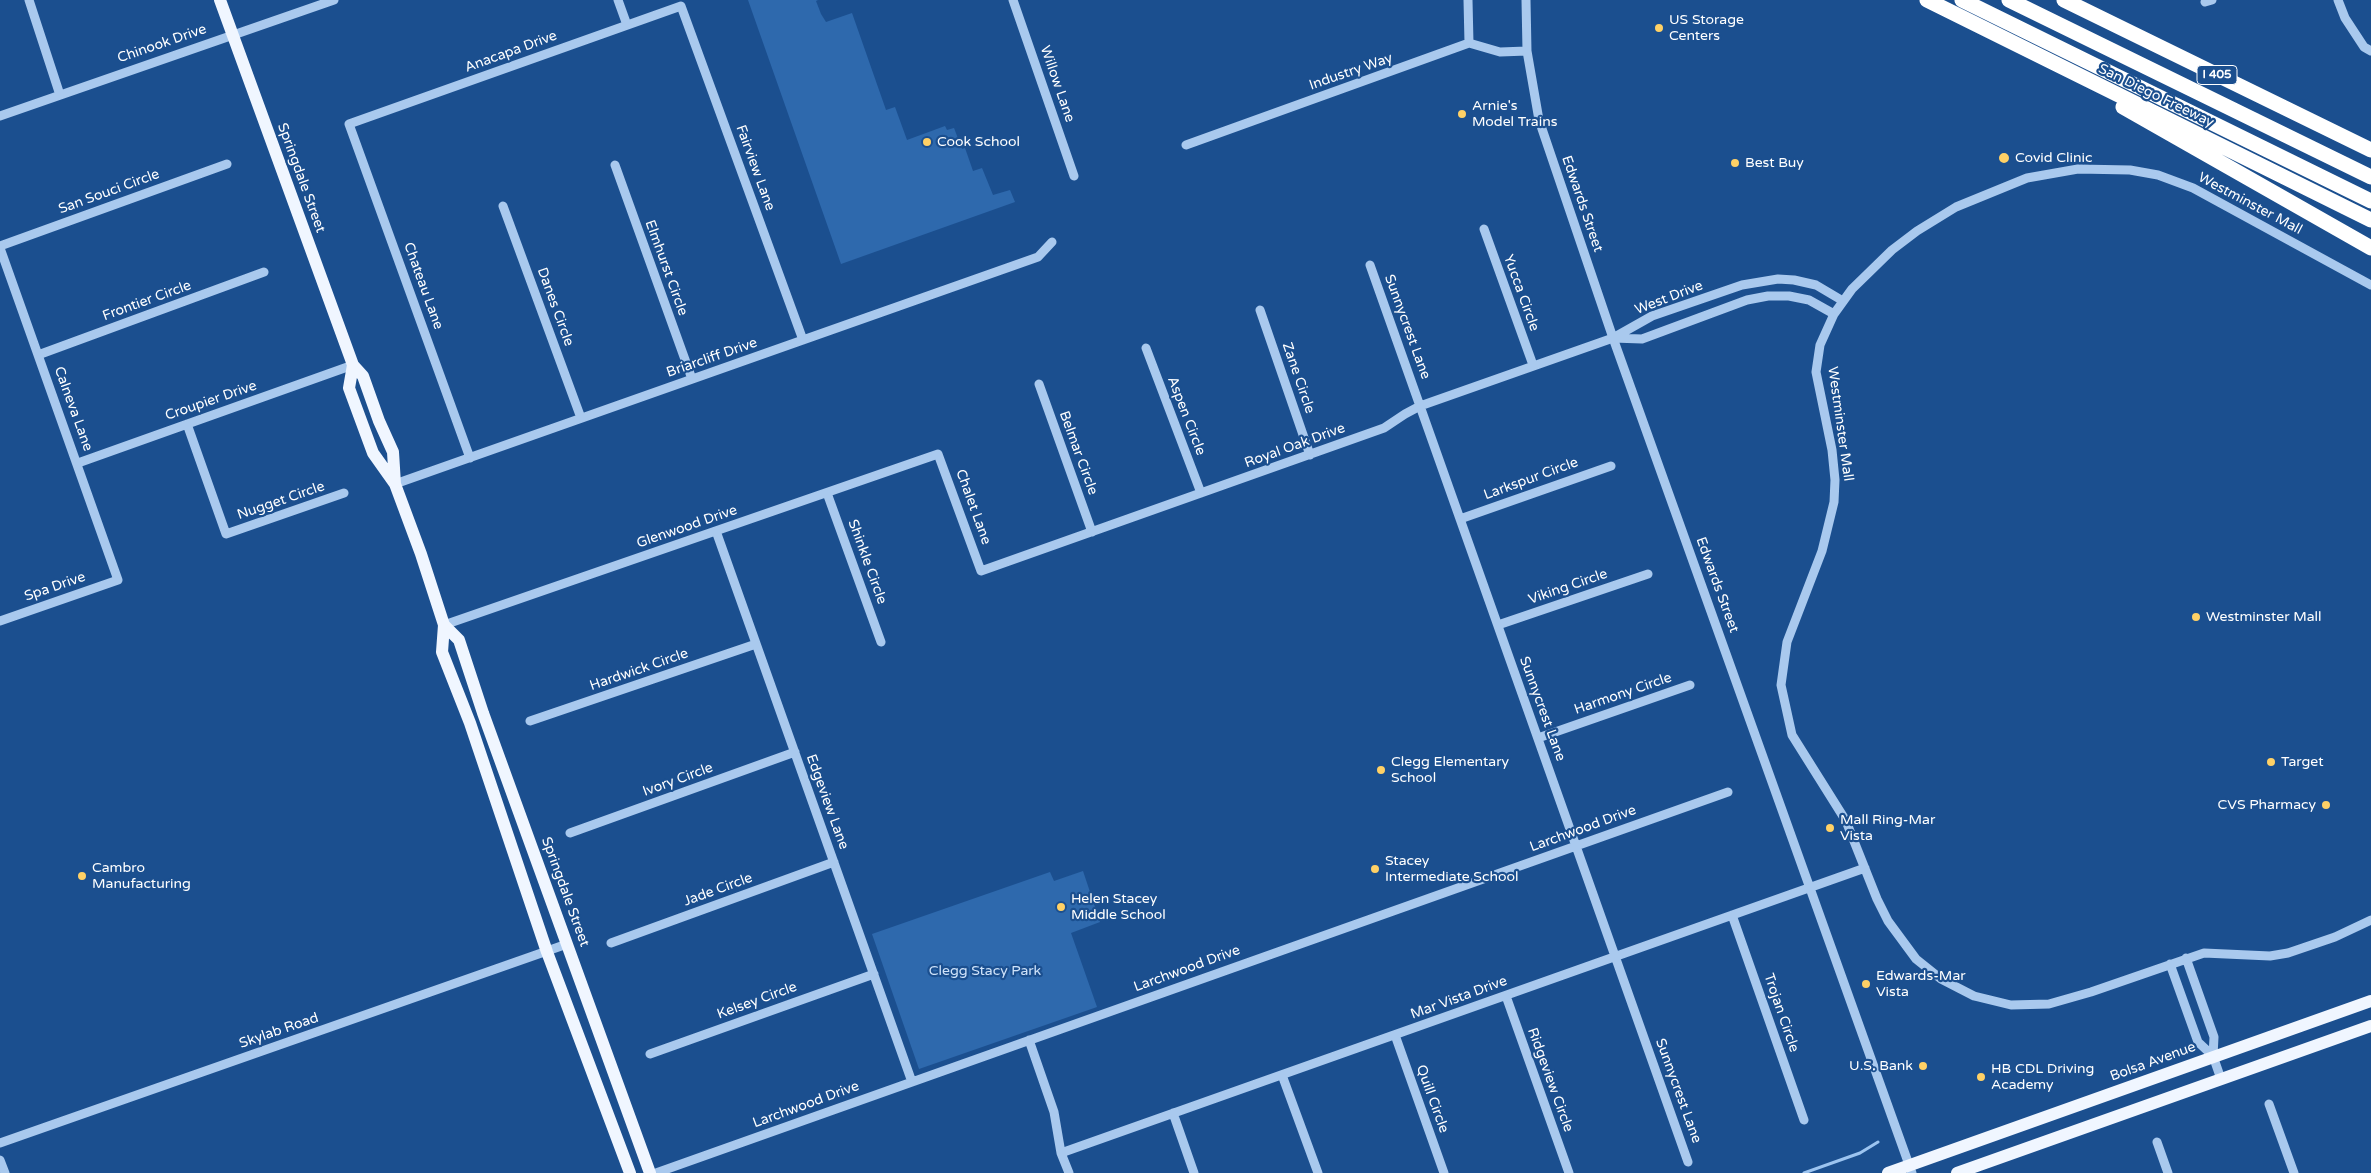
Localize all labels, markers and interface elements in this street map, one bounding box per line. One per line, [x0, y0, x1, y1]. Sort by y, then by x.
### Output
place label: US Storage Centers [1669, 12, 1744, 44]
street label: Chinook Drive [115, 21, 209, 67]
marker: US Storage Centers [1653, 22, 1665, 34]
street label: Anacapa Drive [463, 28, 559, 76]
street label: Willow Lane [1036, 43, 1078, 125]
street label: Industry Way [1307, 50, 1395, 94]
street label: San Diego Freeway [2095, 61, 2217, 131]
road number: I 405 [2197, 66, 2237, 84]
place label: Arnie's Model Trains [1472, 98, 1557, 130]
marker: Arnie's Model Trains [1456, 108, 1468, 120]
street label: Springdale Street [273, 121, 329, 235]
street label: Fairview Lane [732, 123, 778, 213]
place label: Cook School [937, 134, 1020, 150]
marker: Cook School [921, 136, 933, 148]
place label: Covid Clinic [2015, 150, 2092, 166]
marker: Covid Clinic [1997, 151, 2011, 165]
street label: Edwards Street [1558, 154, 1606, 254]
place label: Best Buy [1745, 155, 1804, 171]
marker: Best Buy [1729, 157, 1741, 169]
street label: San Souci Circle [56, 166, 162, 218]
street label: Westminster Mall [2195, 169, 2305, 239]
street label: Elmhurst Circle [641, 218, 691, 318]
street label: Chateau Lane [399, 240, 447, 332]
street label: Yucca Circle [1499, 252, 1543, 334]
street label: Danes Circle [533, 265, 577, 349]
street label: Sunnycrest Lane [1380, 272, 1434, 382]
street label: Frontier Circle [100, 277, 194, 325]
street label: West Drive [1633, 277, 1705, 319]
street label: Briarcliff Drive [664, 335, 760, 381]
street label: Zane Circle [1278, 340, 1318, 416]
street label: Calneva Lane [50, 364, 96, 454]
street label: Westminster Mall [1824, 366, 1856, 482]
street label: Aspen Circle [1163, 374, 1209, 458]
street label: Croupier Drive [163, 378, 259, 424]
street label: Belmar Circle [1055, 409, 1101, 497]
street label: Royal Oak Drive [1242, 420, 1348, 472]
street label: Larkspur Circle [1482, 454, 1580, 504]
street label: Chalet Lane [952, 467, 994, 547]
street label: Nugget Circle [235, 478, 327, 524]
street label: Glenwood Drive [634, 502, 740, 552]
street label: Shinkle Circle [844, 517, 890, 607]
street label: Edwards Street [1692, 535, 1742, 635]
street label: Viking Circle [1526, 566, 1610, 608]
street label: Spa Drive [22, 569, 88, 605]
place label: Westminster Mall [2206, 609, 2322, 625]
marker: Westminster Mall [2190, 611, 2202, 623]
street label: Hardwick Circle [588, 645, 690, 695]
street label: Sunnycrest Lane [1515, 654, 1569, 764]
street label: Harmony Circle [1572, 669, 1674, 719]
street label: Edgeview Lane [802, 752, 852, 852]
place label: Clegg Elementary School [1391, 754, 1509, 786]
place label: Target [2281, 754, 2324, 770]
marker: Target [2265, 756, 2277, 768]
street label: Ivory Circle [641, 760, 715, 800]
marker: Clegg Elementary School [1375, 764, 1387, 776]
place label: CVS Pharmacy [2218, 797, 2316, 813]
marker: CVS Pharmacy [2320, 799, 2332, 811]
street label: Larchwood Drive [1528, 802, 1638, 856]
place label: Mall Ring-Mar Vista [1840, 812, 1935, 844]
marker: Mall Ring-Mar Vista [1824, 822, 1836, 834]
street label: Springdale Street [537, 835, 593, 949]
place label: Stacey Intermediate School [1385, 853, 1518, 886]
place label: Cambro Manufacturing [92, 860, 191, 892]
marker: Stacey Intermediate School [1369, 863, 1381, 875]
marker: Cambro Manufacturing [76, 870, 88, 882]
street label: Jade Circle [681, 870, 755, 910]
place label: Helen Stacey Middle School [1071, 891, 1166, 924]
marker: Helen Stacey Middle School [1055, 901, 1067, 913]
street label: Larchwood Drive [1132, 942, 1242, 996]
park label: Clegg Stacy Park [929, 963, 1041, 979]
place label: Edwards-Mar Vista [1876, 968, 1966, 1000]
street label: Trojan Circle [1760, 971, 1802, 1055]
street label: Mar Vista Drive [1408, 973, 1510, 1023]
marker: Edwards-Mar Vista [1860, 978, 1872, 990]
street label: Kelsey Circle [715, 979, 799, 1023]
street label: Skylab Road [237, 1010, 321, 1052]
street label: Ridgeview Circle [1523, 1026, 1577, 1134]
street label: Sunnycrest Lane [1651, 1036, 1705, 1146]
street label: Bolsa Avenue [2108, 1039, 2198, 1085]
place label: U.S. Bank [1849, 1058, 1913, 1074]
marker: U.S. Bank [1917, 1060, 1929, 1072]
place label: HB CDL Driving Academy [1991, 1061, 2094, 1094]
street label: Quill Circle [1412, 1063, 1452, 1135]
marker: HB CDL Driving Academy [1975, 1071, 1987, 1083]
street label: Larchwood Drive [751, 1078, 861, 1132]

